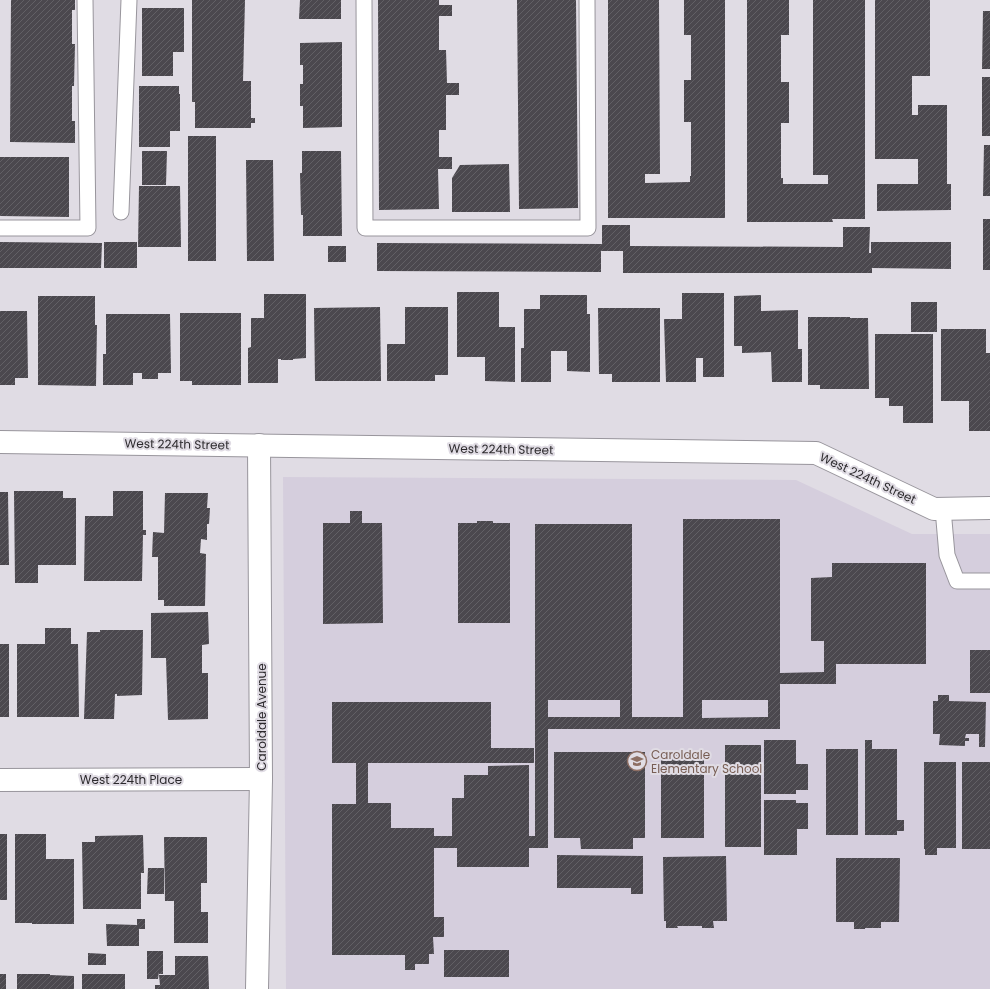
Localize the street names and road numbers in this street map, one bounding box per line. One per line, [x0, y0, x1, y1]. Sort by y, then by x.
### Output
street label: West 224th Street [124, 435, 230, 453]
street label: West 224th Street [448, 440, 554, 458]
street label: West 224th Street [817, 448, 919, 508]
street label: Caroldale Avenue [253, 663, 270, 771]
street label: West 224th Place [80, 771, 182, 788]

